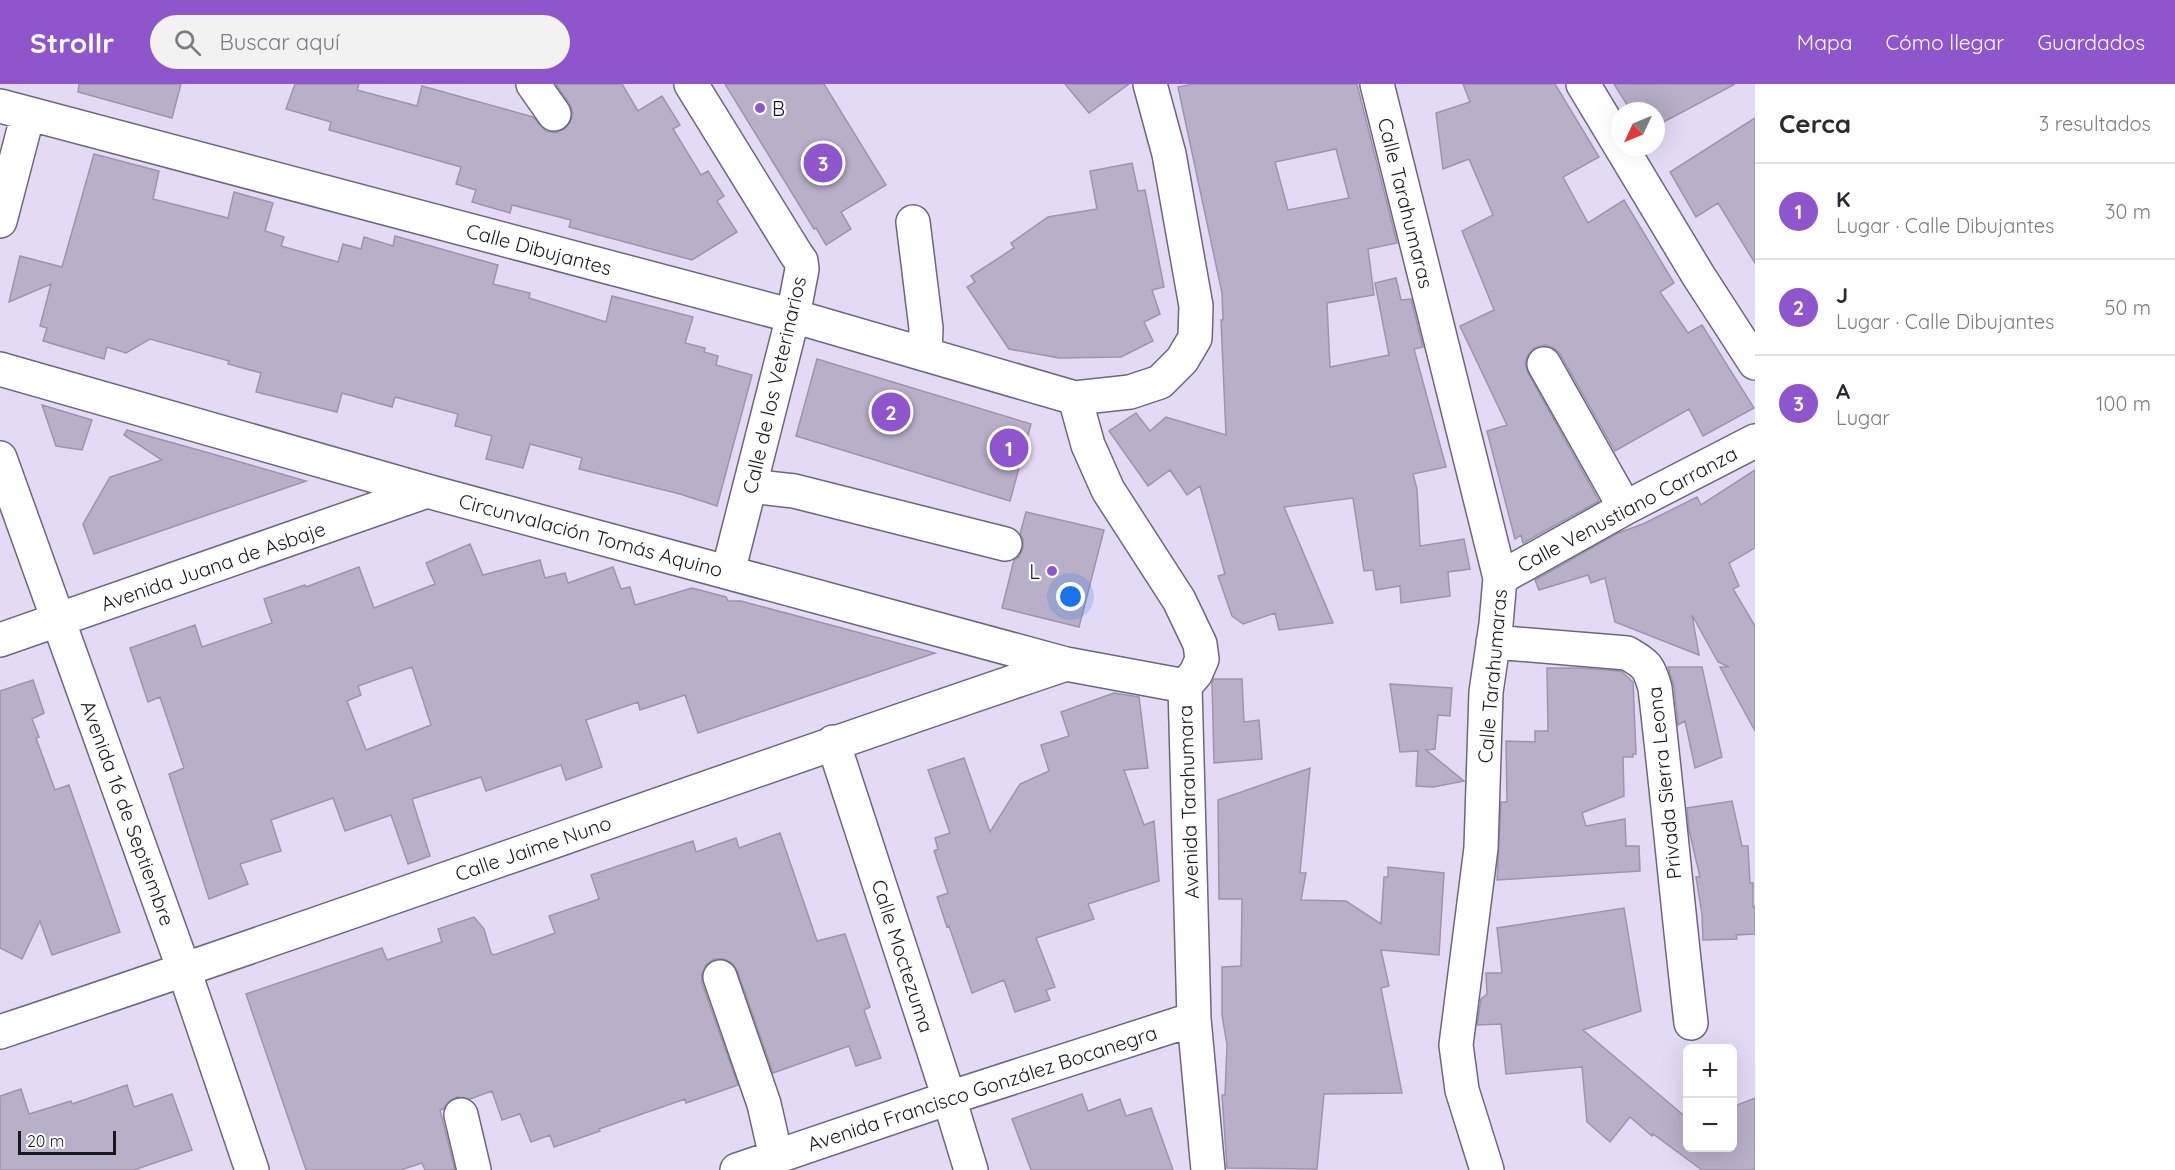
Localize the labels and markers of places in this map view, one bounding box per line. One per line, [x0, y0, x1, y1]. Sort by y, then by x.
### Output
place label: B [772, 96, 785, 121]
marker: B [753, 101, 767, 115]
pin: 3 [804, 140, 842, 185]
pin: 2 [872, 390, 910, 434]
pin: 1 [990, 426, 1028, 470]
place label: L [1029, 559, 1040, 584]
marker: L [1045, 564, 1059, 578]

